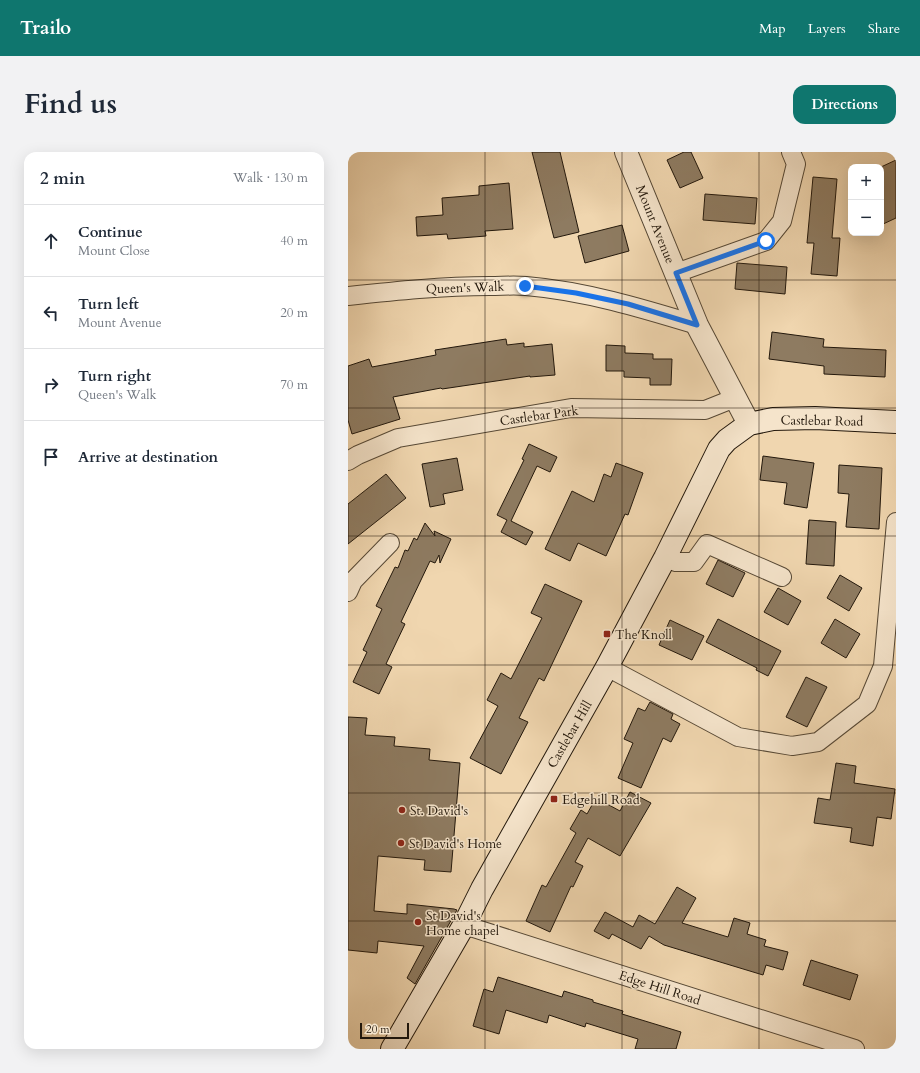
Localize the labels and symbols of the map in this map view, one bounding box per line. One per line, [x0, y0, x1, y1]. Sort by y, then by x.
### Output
street label: Mount Avenue [631, 182, 679, 267]
route start [757, 232, 775, 250]
route end [516, 277, 534, 295]
street label: Queen's Walk [425, 278, 505, 298]
street label: Castlebar Park [499, 402, 580, 430]
street label: Castlebar Road [781, 411, 864, 431]
place label: The Knoll [615, 626, 672, 644]
marker: The Knoll [602, 629, 612, 639]
street label: Castlebar Hill [543, 697, 597, 772]
place label: Edgehill Road [562, 791, 640, 809]
marker: Edgehill Road [549, 794, 559, 804]
place label: St. David's [410, 802, 468, 820]
marker: St. David's [397, 805, 407, 815]
place label: St David's Home [409, 835, 502, 853]
marker: St David's Home [396, 838, 406, 848]
place label: St David's Home chapel [426, 907, 500, 940]
marker: St David's Home chapel [413, 917, 423, 927]
street label: Edge Hill Road [617, 966, 703, 1010]
scale bar [360, 1021, 409, 1040]

